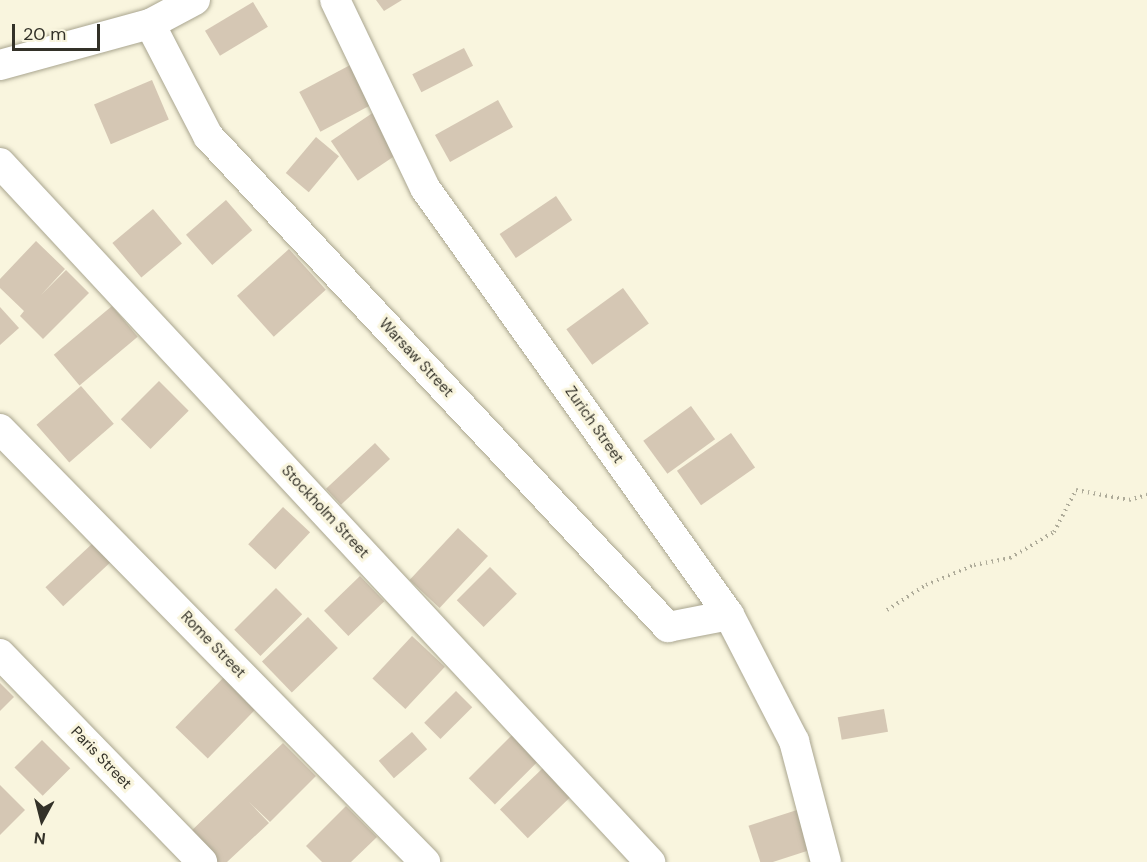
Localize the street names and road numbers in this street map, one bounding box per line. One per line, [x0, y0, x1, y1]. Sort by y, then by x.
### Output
street label: Warsaw Street [375, 315, 457, 401]
street label: Zurich Street [561, 383, 627, 467]
street label: Stockholm Street [277, 462, 373, 562]
street label: Rome Street [177, 608, 249, 682]
street label: Paris Street [67, 723, 135, 793]

